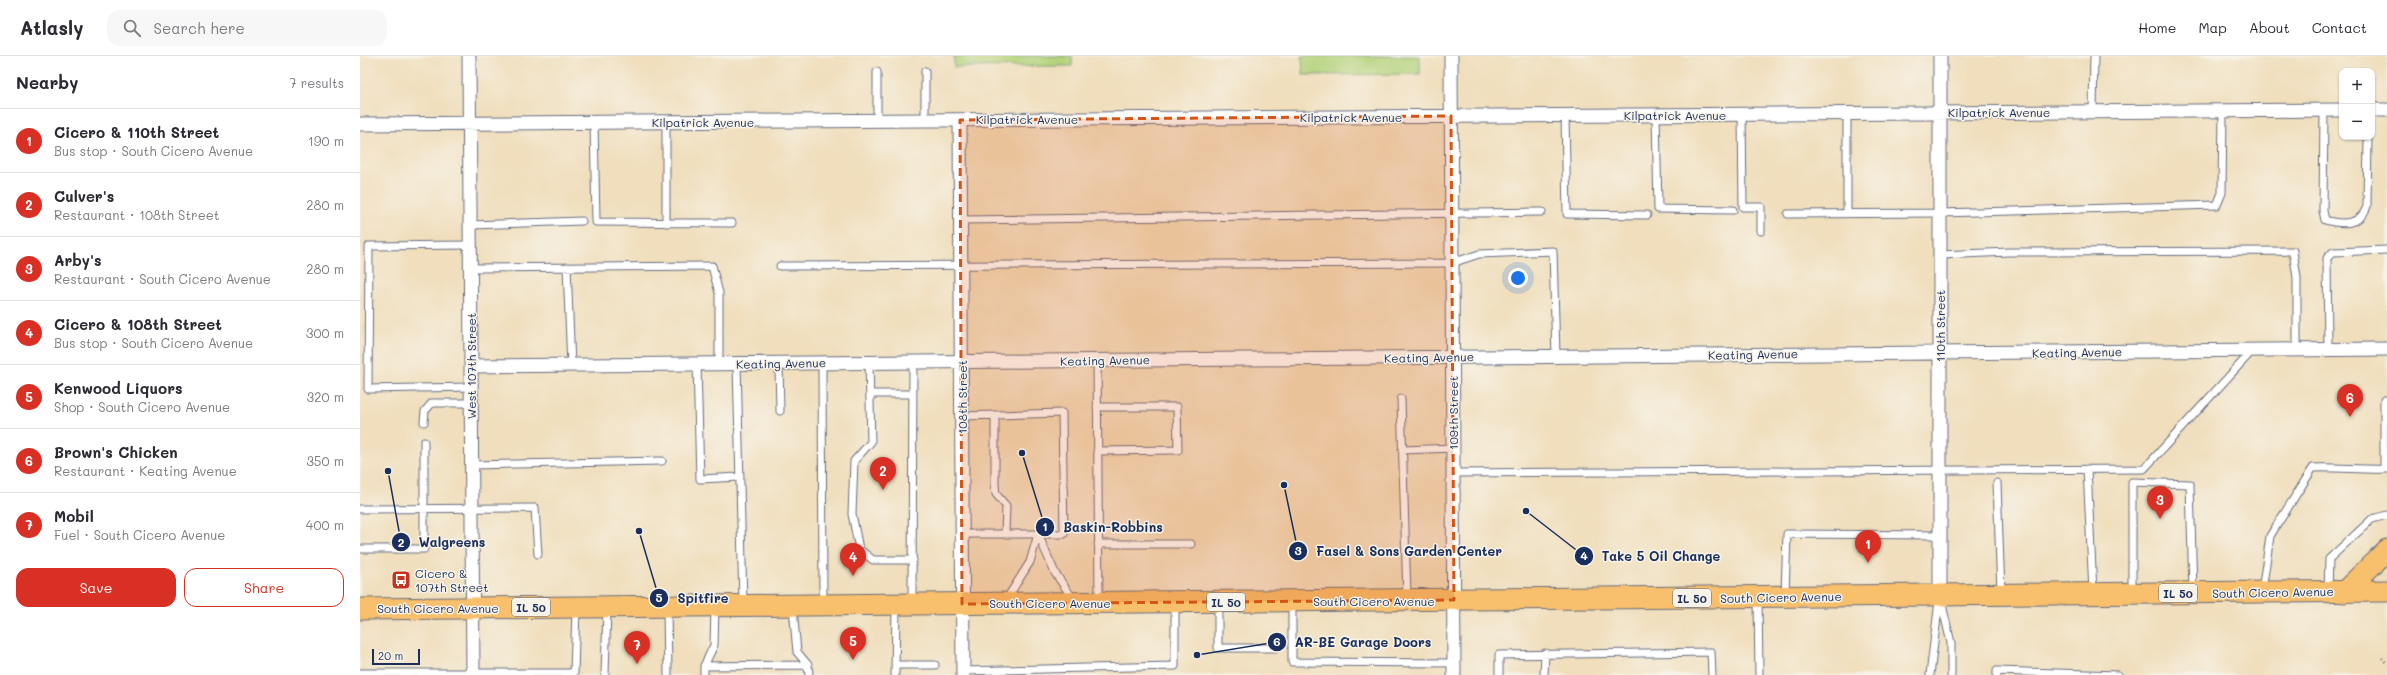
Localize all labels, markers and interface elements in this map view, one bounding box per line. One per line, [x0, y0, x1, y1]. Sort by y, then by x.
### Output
search box [107, 10, 387, 46]
text: Atlasly [20, 15, 83, 40]
icon: search [121, 17, 143, 39]
text: Search here [153, 18, 245, 38]
text: Home [2138, 18, 2176, 37]
text: Map [2198, 18, 2227, 37]
text: About [2249, 18, 2290, 37]
text: Contact [2312, 18, 2367, 37]
map controls [2339, 68, 2375, 140]
button: + [2339, 68, 2375, 104]
text: Nearby [16, 71, 78, 93]
text: 7 results [289, 74, 344, 91]
street label: Kilpatrick Avenue [1948, 104, 2050, 120]
button: − [2339, 104, 2375, 140]
street label: Kilpatrick Avenue [1624, 107, 1726, 123]
street label: Kilpatrick Avenue [1300, 109, 1402, 125]
street label: Kilpatrick Avenue [976, 111, 1078, 127]
street label: Kilpatrick Avenue [652, 114, 754, 130]
text: Cicero & 110th Street [54, 122, 219, 142]
text: 1 [26, 132, 32, 149]
text: 190 m [308, 132, 344, 149]
text: Bus stop · South Cicero Avenue [54, 142, 253, 159]
text: Culver's [54, 186, 114, 206]
text: 2 [25, 196, 33, 213]
text: 280 m [306, 196, 344, 213]
text: Restaurant · 108th Street [54, 206, 219, 223]
text: Arby's [54, 250, 102, 270]
text: 3 [25, 260, 33, 277]
text: 280 m [306, 260, 344, 277]
your location [1508, 268, 1528, 288]
text: Restaurant · South Cicero Avenue [54, 270, 271, 287]
street label: 110th Street [1932, 290, 1948, 362]
street label: West 107th Street [463, 313, 479, 419]
text: Cicero & 108th Street [54, 314, 222, 334]
text: 4 [25, 324, 33, 341]
text: 300 m [306, 324, 344, 341]
text: Bus stop · South Cicero Avenue [54, 334, 253, 351]
street label: Keating Avenue [2032, 343, 2122, 361]
street label: Keating Avenue [1708, 345, 1798, 363]
street label: Keating Avenue [1384, 348, 1474, 366]
street label: Keating Avenue [1060, 351, 1150, 369]
street label: Keating Avenue [736, 354, 826, 372]
street label: 108th Street [954, 360, 970, 434]
street label: 109th Street [1445, 376, 1461, 450]
text: Kenwood Liquors [54, 378, 183, 398]
pin: 6 [2337, 384, 2363, 417]
text: 5 [25, 388, 33, 405]
text: 320 m [307, 388, 344, 405]
text: Shop · South Cicero Avenue [54, 398, 230, 415]
text: Brown's Chicken [54, 442, 178, 462]
text: 6 [25, 452, 33, 469]
text: 350 m [306, 452, 344, 469]
pin: 2 [870, 457, 896, 490]
text: Restaurant · Keating Avenue [54, 462, 237, 479]
pin: 3 [2147, 486, 2173, 519]
text: Mobil [54, 506, 94, 526]
callout: Baskin-Robbins [1035, 515, 1170, 540]
text: 7 [25, 516, 33, 533]
text: 400 m [306, 516, 344, 533]
text: 1 [1042, 518, 1048, 534]
text: Baskin-Robbins [1063, 518, 1163, 535]
text: Fuel · South Cicero Avenue [54, 526, 225, 543]
callout: Walgreens [391, 530, 493, 555]
pin: 1 [1855, 530, 1881, 563]
text: Walgreens [419, 533, 485, 550]
text: 2 [398, 534, 405, 550]
callout: Fasel & Sons Garden Center [1288, 539, 1510, 564]
text: 3 [1294, 542, 1302, 558]
text: Fasel & Sons Garden Center [1316, 542, 1502, 559]
pin: 4 [840, 543, 866, 576]
callout: Take 5 Oil Change [1574, 544, 1729, 569]
text: 4 [1580, 547, 1588, 563]
text: Take 5 Oil Change [1602, 547, 1721, 564]
place label: Cicero & 107th Street [415, 565, 489, 595]
button: Save [16, 568, 176, 607]
button: Share [184, 568, 344, 607]
bus stop icon: Cicero & 107th Street [390, 569, 412, 591]
street label: South Cicero Avenue [2212, 583, 2334, 601]
road number: IL 50 [2159, 584, 2197, 602]
callout: Spitfire [649, 586, 736, 611]
street label: South Cicero Avenue [1720, 588, 1842, 606]
text: 5 [655, 589, 663, 605]
text: Spitfire [678, 589, 729, 606]
road number: IL 50 [1673, 589, 1711, 607]
road number: IL 50 [1207, 593, 1245, 611]
street label: South Cicero Avenue [1313, 593, 1435, 609]
street label: South Cicero Avenue [989, 595, 1111, 611]
road number: IL 50 [512, 598, 550, 616]
street label: South Cicero Avenue [377, 600, 499, 616]
pin: 5 [840, 627, 866, 660]
callout: AR-BE Garage Doors [1267, 629, 1439, 654]
pin: 7 [624, 631, 650, 664]
text: 6 [1273, 633, 1281, 649]
text: AR-BE Garage Doors [1295, 633, 1431, 650]
scale bar [372, 647, 420, 666]
text: 20 m [378, 648, 403, 663]

